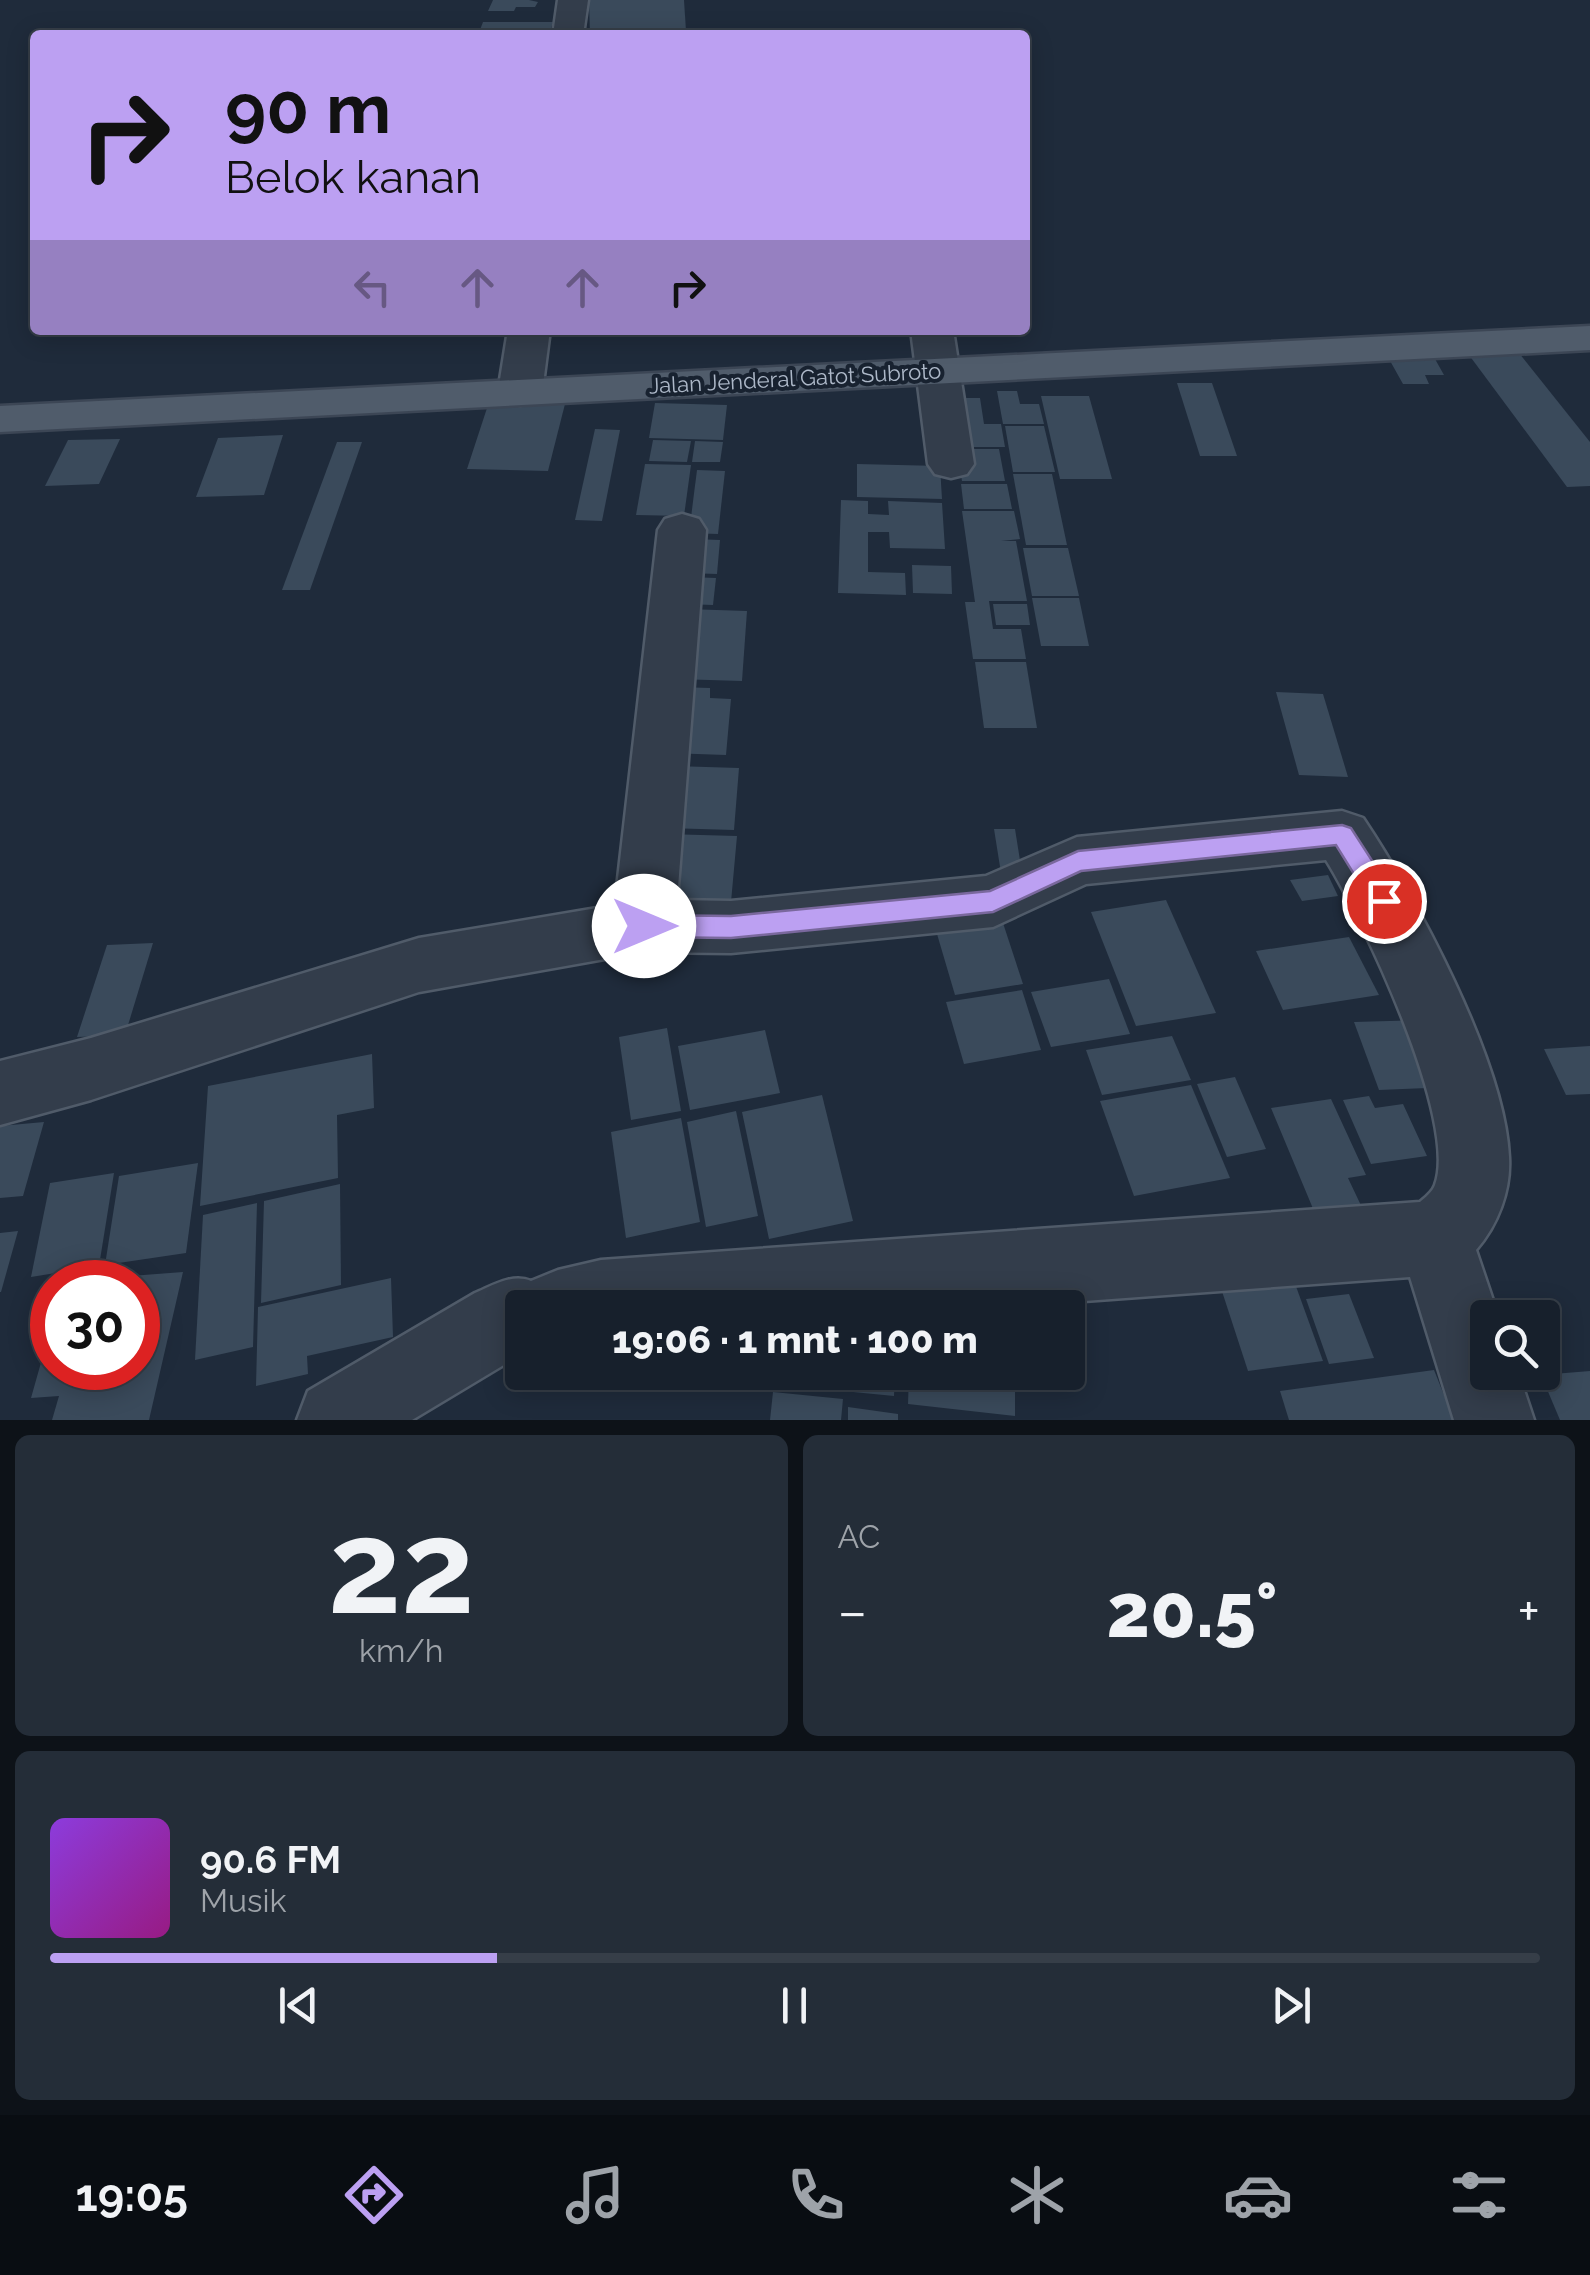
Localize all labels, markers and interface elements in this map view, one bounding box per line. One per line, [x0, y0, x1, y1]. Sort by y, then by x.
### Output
text: 90 m [225, 67, 391, 149]
icon: right [60, 70, 190, 200]
text: Belok kanan [225, 151, 481, 204]
icon: left [345, 260, 400, 315]
icon: ahead [450, 260, 505, 315]
icon: ahead [555, 260, 610, 315]
icon: right [660, 260, 715, 315]
street label: Jalan Jenderal Gatot Subroto [648, 357, 942, 399]
pin [1342, 859, 1427, 944]
position arrow [592, 874, 696, 978]
icon: arrive [1357, 874, 1412, 929]
speed limit sign: 30 [30, 1260, 160, 1390]
map controls [1470, 1300, 1560, 1390]
button: search [1470, 1300, 1560, 1390]
text: 19:06 · 1 mnt · 100 m [612, 1317, 978, 1362]
text: 22 [328, 1491, 475, 1643]
text: AC [838, 1518, 880, 1555]
text: 20.5° [1107, 1566, 1278, 1655]
text: − [838, 1579, 867, 1644]
text: + [1517, 1579, 1540, 1644]
text: km/h [359, 1632, 443, 1669]
text: 90.6 FM [200, 1837, 341, 1882]
text: Musik [200, 1882, 286, 1919]
icon: previous [271, 1978, 326, 2033]
icon: pause [767, 1978, 822, 2033]
icon: next [1264, 1978, 1319, 2033]
icon: directions [339, 2160, 409, 2230]
icon: music [560, 2160, 630, 2230]
icon: phone [781, 2160, 851, 2230]
icon: climate [1002, 2160, 1072, 2230]
icon: car [1223, 2160, 1293, 2230]
icon: filters [1444, 2160, 1514, 2230]
text: 19:05 [76, 2169, 188, 2222]

